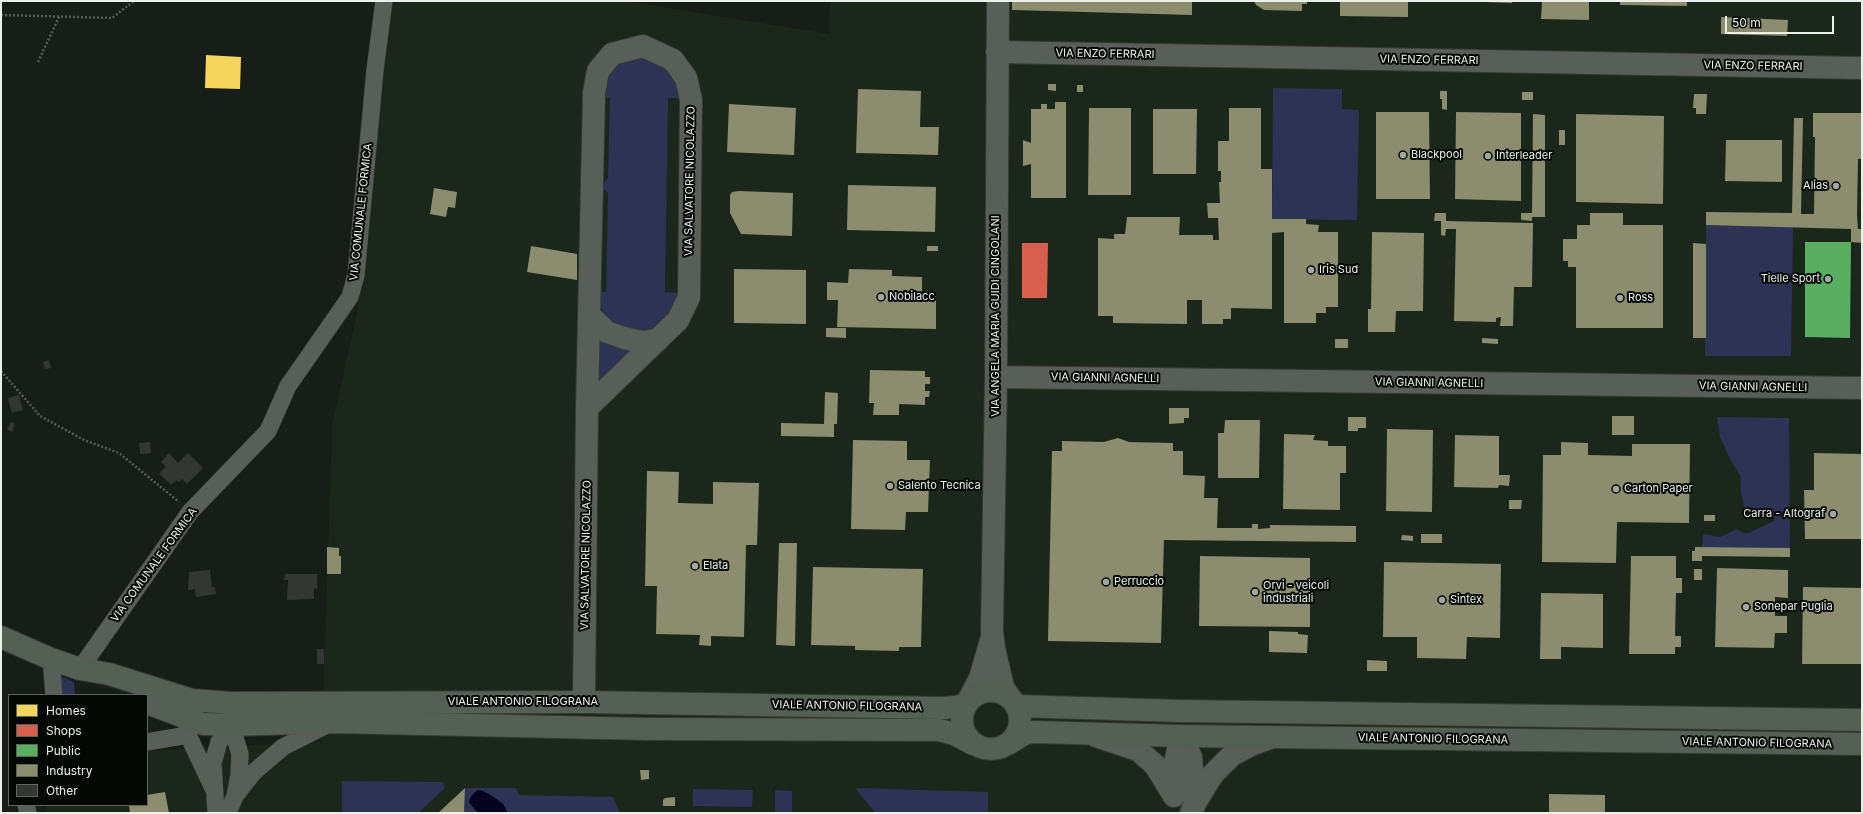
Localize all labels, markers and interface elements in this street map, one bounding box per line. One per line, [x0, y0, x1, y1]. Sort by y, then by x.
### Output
scale bar [1727, 8, 1836, 34]
text: 50 m [1732, 15, 1761, 30]
street label: VIA ENZO FERRARI [1055, 47, 1155, 61]
street label: VIA ENZO FERRARI [1379, 53, 1479, 67]
street label: VIA ENZO FERRARI [1703, 59, 1803, 73]
street label: VIA SALVATORE NICOLAZZO [682, 106, 698, 256]
street label: VIA COMUNALE FORMICA [347, 143, 375, 281]
place label: Blackpool [1411, 148, 1462, 162]
place label: Interleader [1496, 149, 1552, 163]
marker: Blackpool [1398, 150, 1408, 160]
marker: Interleader [1483, 151, 1493, 161]
place label: Alias [1803, 179, 1828, 193]
marker: Alias [1831, 181, 1841, 191]
street label: VIA ANGELA MARIA GUIDI CINGOLANI [989, 215, 1003, 417]
place label: Iris Sud [1319, 263, 1358, 277]
marker: Iris Sud [1306, 265, 1316, 275]
place label: Tielle Sport [1761, 272, 1820, 286]
marker: Tielle Sport [1823, 274, 1833, 284]
place label: Nobilacc [889, 290, 935, 304]
place label: Ross [1628, 291, 1653, 305]
marker: Nobilacc [876, 292, 886, 302]
marker: Ross [1615, 293, 1625, 303]
street label: VIA GIANNI AGNELLI [1051, 370, 1159, 386]
street label: VIA GIANNI AGNELLI [1375, 375, 1483, 391]
street label: VIA GIANNI AGNELLI [1699, 379, 1807, 395]
place label: Salento Tecnica [898, 479, 981, 493]
street label: VIA SALVATORE NICOLAZZO [578, 480, 594, 630]
marker: Salento Tecnica [885, 481, 895, 491]
place label: Carton Paper [1624, 482, 1693, 496]
marker: Carton Paper [1611, 484, 1621, 494]
street label: VIA COMUNALE FORMICA [108, 505, 200, 625]
place label: Carra - Altograf [1743, 507, 1825, 521]
marker: Carra - Altograf [1828, 509, 1838, 519]
place label: Elata [703, 559, 728, 573]
marker: Elata [690, 561, 700, 571]
place label: Perruccio [1114, 575, 1164, 589]
marker: Perruccio [1101, 577, 1111, 587]
place label: Orvi - veicoli industriali [1263, 579, 1329, 605]
marker: Orvi - veicoli industriali [1250, 587, 1260, 597]
place label: Sintex [1450, 593, 1482, 607]
marker: Sintex [1437, 595, 1447, 605]
place label: Sonepar Puglia [1754, 600, 1833, 614]
marker: Sonepar Puglia [1741, 602, 1751, 612]
legend [8, 694, 148, 806]
street label: VIALE ANTONIO FILOGRANA [448, 695, 598, 709]
street label: VIALE ANTONIO FILOGRANA [772, 698, 922, 714]
text: Homes [46, 703, 86, 718]
text: Shops [46, 723, 82, 738]
street label: VIALE ANTONIO FILOGRANA [1358, 731, 1508, 747]
street label: VIALE ANTONIO FILOGRANA [1682, 735, 1832, 751]
text: Public [46, 743, 81, 758]
text: Industry [46, 763, 92, 778]
text: Other [46, 783, 78, 798]

